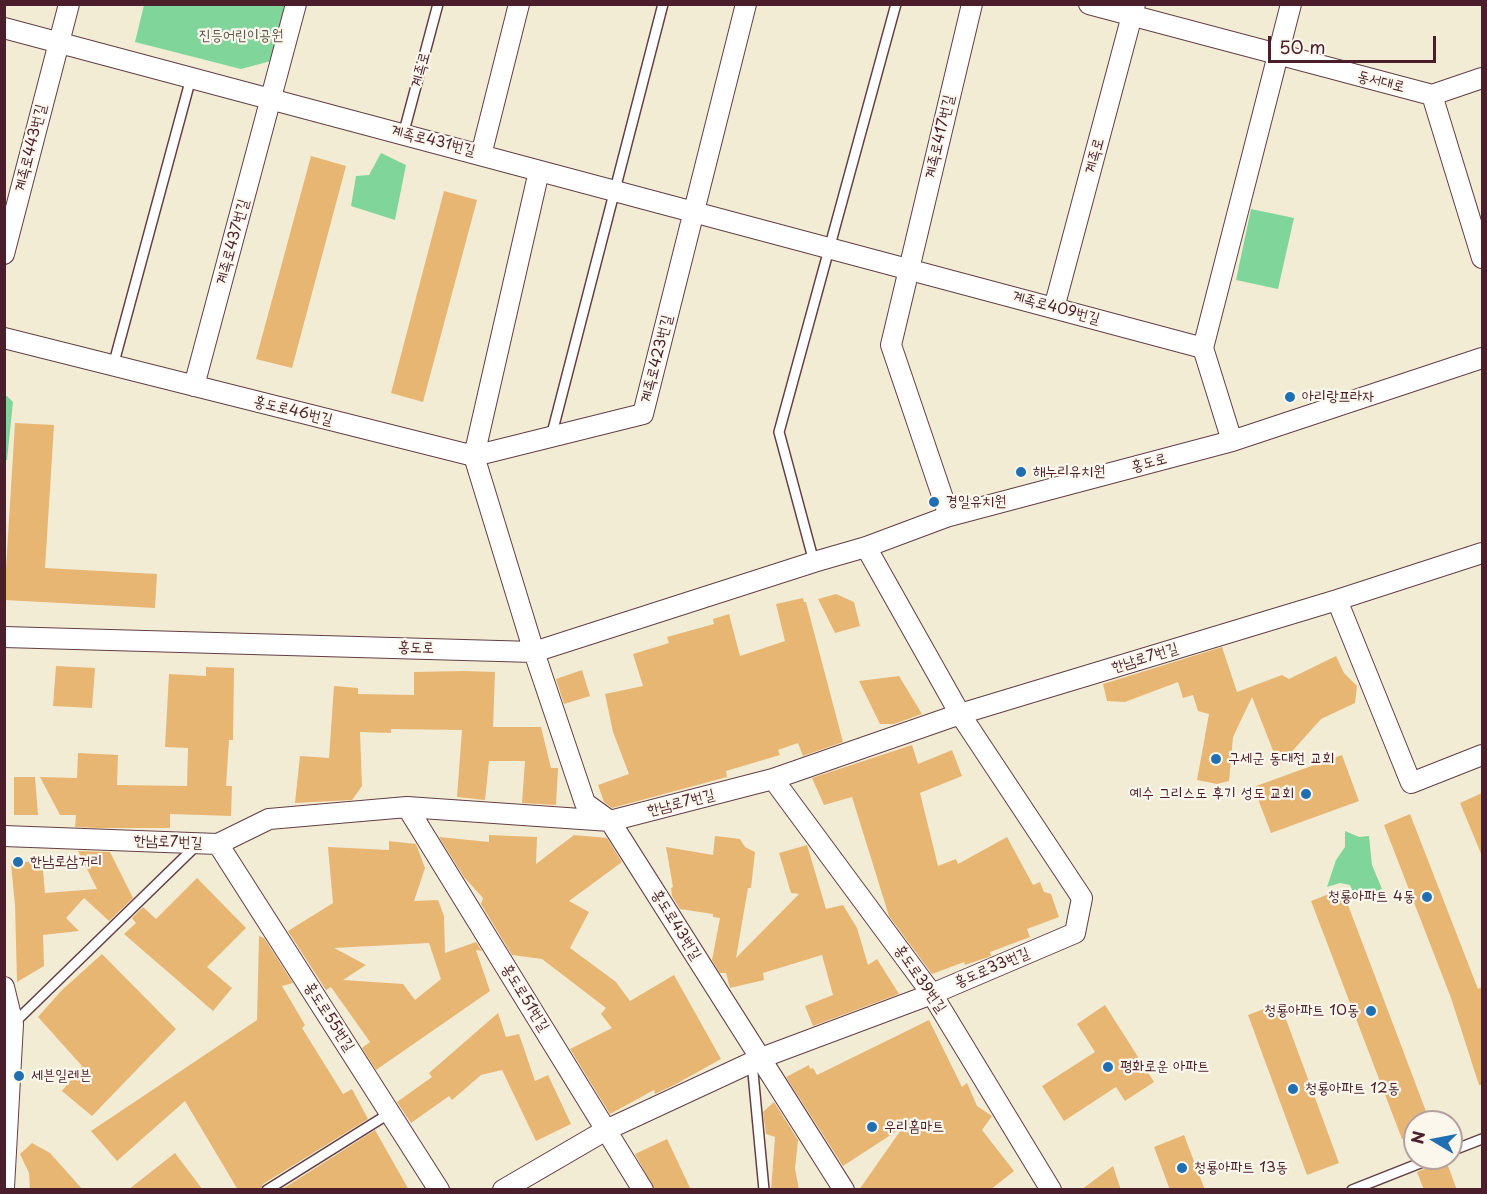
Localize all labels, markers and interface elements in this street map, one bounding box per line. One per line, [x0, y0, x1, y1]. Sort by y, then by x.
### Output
scale bar [1271, 24, 1439, 62]
park label: 진등어린이공원 [199, 27, 283, 45]
text: 50 m [1279, 33, 1326, 60]
street label: 계족로 [408, 50, 434, 90]
street label: 동서대로 [1355, 67, 1407, 97]
street label: 계족로417번길 [922, 93, 958, 181]
street label: 계족로443번길 [11, 102, 51, 194]
street label: 계족로431번길 [389, 122, 477, 160]
street label: 계족로 [1082, 136, 1108, 176]
street label: 계족로437번길 [213, 197, 253, 287]
street label: 계족로409번길 [1010, 288, 1102, 328]
street label: 계족로423번길 [637, 313, 677, 405]
place label: 아리랑프라자 [1302, 388, 1374, 406]
marker: 아리랑프라자 [1283, 390, 1297, 404]
street label: 홍도로46번길 [252, 392, 334, 430]
street label: 홍도로 [1129, 450, 1169, 476]
place label: 해누리유치원 [1033, 463, 1105, 481]
marker: 해누리유치원 [1014, 465, 1028, 479]
place label: 경일유치원 [946, 493, 1006, 511]
marker: 경일유치원 [927, 495, 941, 509]
street label: 홍도로 [398, 638, 434, 658]
street label: 한남로7번길 [1109, 639, 1181, 677]
place label: 구세군 동대전 교회 [1228, 750, 1334, 768]
marker: 구세군 동대전 교회 [1209, 752, 1223, 766]
place label: 예수 그리스도 후기 성도 교회 [1130, 785, 1294, 803]
street label: 한남로7번길 [645, 786, 717, 820]
marker: 예수 그리스도 후기 성도 교회 [1299, 787, 1313, 801]
street label: 한남로7번길 [133, 832, 203, 852]
place label: 한남로삼거리 [30, 853, 102, 871]
marker: 한남로삼거리 [11, 855, 25, 869]
street label: 홍도로43번길 [647, 886, 705, 964]
place label: 청룡아파트 4동 [1328, 888, 1415, 906]
marker: 청룡아파트 4동 [1420, 890, 1434, 904]
street label: 홍도로39번길 [890, 942, 950, 1016]
street label: 홍도로33번길 [952, 944, 1032, 992]
street label: 홍도로51번길 [497, 961, 553, 1035]
street label: 홍도로55번길 [300, 979, 358, 1055]
place label: 청룡아파트 10동 [1264, 1002, 1359, 1020]
marker: 청룡아파트 10동 [1364, 1004, 1378, 1018]
place label: 평화로운 아파트 [1120, 1058, 1209, 1076]
marker: 평화로운 아파트 [1101, 1060, 1115, 1074]
place label: 세븐일레븐 [31, 1067, 91, 1085]
marker: 세븐일레븐 [12, 1069, 26, 1083]
place label: 청룡아파트 12동 [1305, 1080, 1400, 1098]
marker: 청룡아파트 12동 [1286, 1082, 1300, 1096]
north arrow [1403, 1110, 1463, 1170]
place label: 우리홈마트 [884, 1118, 944, 1136]
marker: 우리홈마트 [865, 1120, 879, 1134]
text: N [1404, 1129, 1430, 1146]
place label: 청룡아파트 13동 [1194, 1159, 1288, 1177]
marker: 청룡아파트 13동 [1175, 1161, 1189, 1175]

